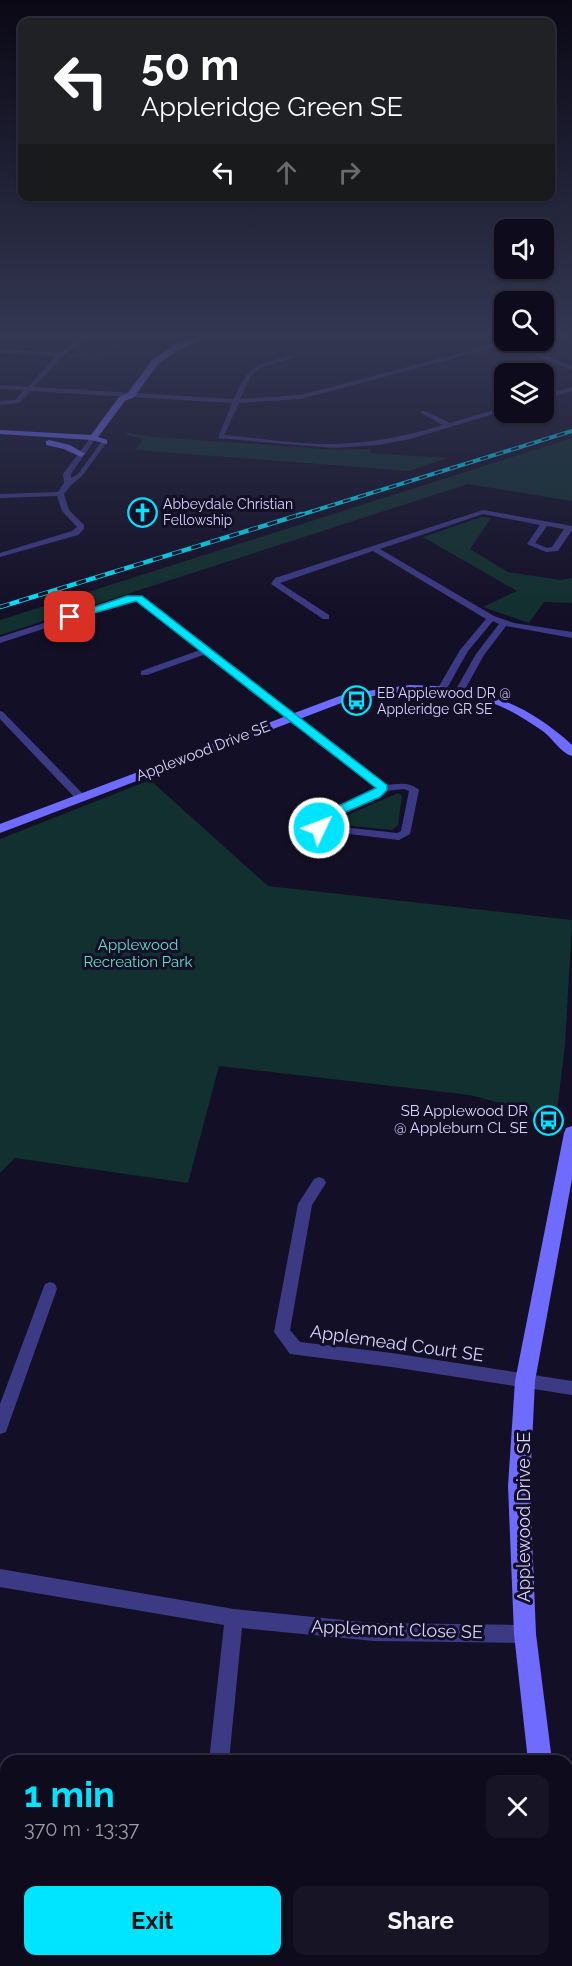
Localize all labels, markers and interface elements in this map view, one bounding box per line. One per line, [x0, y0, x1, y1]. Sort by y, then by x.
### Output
text: 50 m [141, 41, 239, 90]
icon: left [42, 42, 120, 120]
text: Appleridge Green SE [141, 91, 403, 122]
icon: left [207, 156, 240, 189]
icon: ahead [270, 156, 303, 189]
icon: right [333, 156, 366, 189]
map controls [494, 219, 554, 423]
button: sound [494, 219, 554, 279]
button: search [494, 291, 554, 351]
button: layers [494, 363, 554, 423]
church icon: Abbeydale Christian Fellowship [126, 496, 158, 528]
place label: Abbeydale Christian Fellowship [163, 496, 293, 528]
pin [44, 591, 95, 642]
icon: arrive [53, 600, 86, 633]
bus stop icon: EB Applewood DR @ Appleridge GR SE [340, 685, 372, 717]
place label: EB Applewood DR @ Appleridge GR SE [377, 685, 511, 717]
street label: Applewood Drive SE [133, 717, 273, 785]
position arrow [287, 796, 351, 860]
park label: Applewood Recreation Park [84, 936, 193, 971]
place label: SB Applewood DR @ Appleburn CL SE [394, 1102, 528, 1137]
bus stop icon: SB Applewood DR @ Appleburn CL SE [533, 1104, 565, 1136]
street label: Applemead Court SE [309, 1320, 485, 1366]
street label: Applewood Drive SE [513, 1432, 534, 1602]
street label: Applemont Close SE [311, 1616, 483, 1642]
text: 1 min [24, 1773, 115, 1815]
button: close [486, 1775, 549, 1838]
text: 370 m · 13:37 [24, 1817, 139, 1841]
button: Exit [24, 1886, 281, 1955]
button: Share [293, 1886, 549, 1955]

